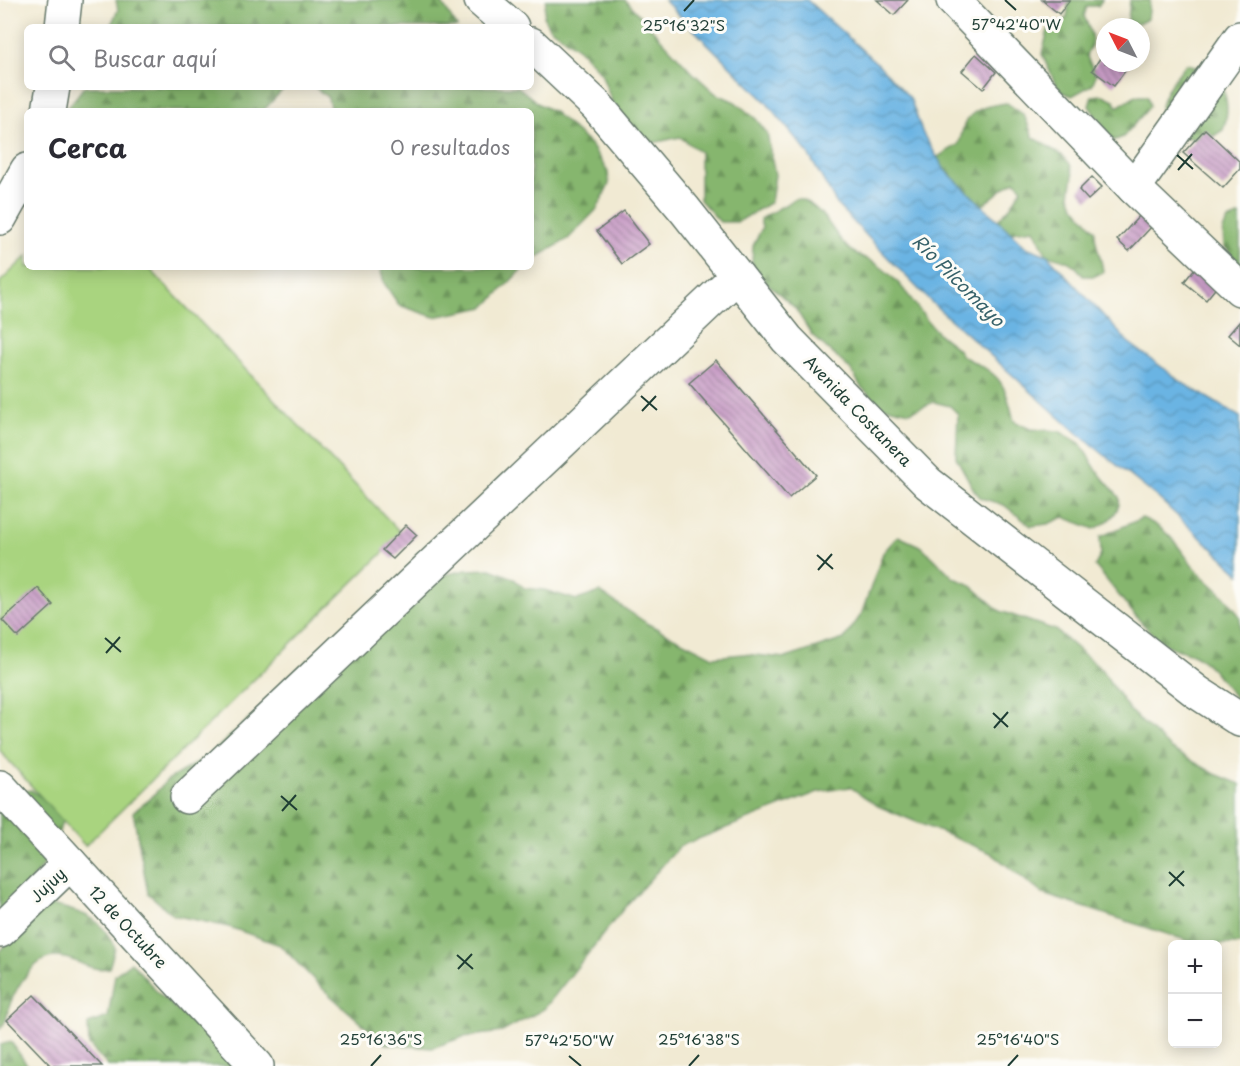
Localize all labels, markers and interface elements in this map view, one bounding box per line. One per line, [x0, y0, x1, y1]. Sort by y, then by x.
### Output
text: 57°42'40"W [971, 12, 1062, 35]
text: 25°16'32"S [643, 13, 725, 36]
north arrow [1096, 18, 1150, 72]
search box [24, 24, 534, 90]
icon: search [45, 41, 78, 74]
text: Buscar aquí [93, 41, 217, 74]
text: Cerca [48, 128, 127, 167]
text: 0 resultados [390, 132, 510, 162]
water label: Río Pilcomayo [907, 228, 1012, 333]
street label: Avenida Costanera [799, 349, 918, 472]
street label: Jujuy [24, 861, 71, 907]
street label: 12 de Octubre [84, 880, 174, 973]
map controls [1168, 940, 1222, 1048]
button: + [1168, 940, 1222, 994]
button: − [1168, 994, 1222, 1048]
text: 25°16'36"S [340, 1027, 422, 1050]
text: 25°16'38"S [658, 1027, 740, 1050]
text: 25°16'40"S [977, 1027, 1059, 1050]
text: 57°42'50"W [524, 1028, 614, 1051]

